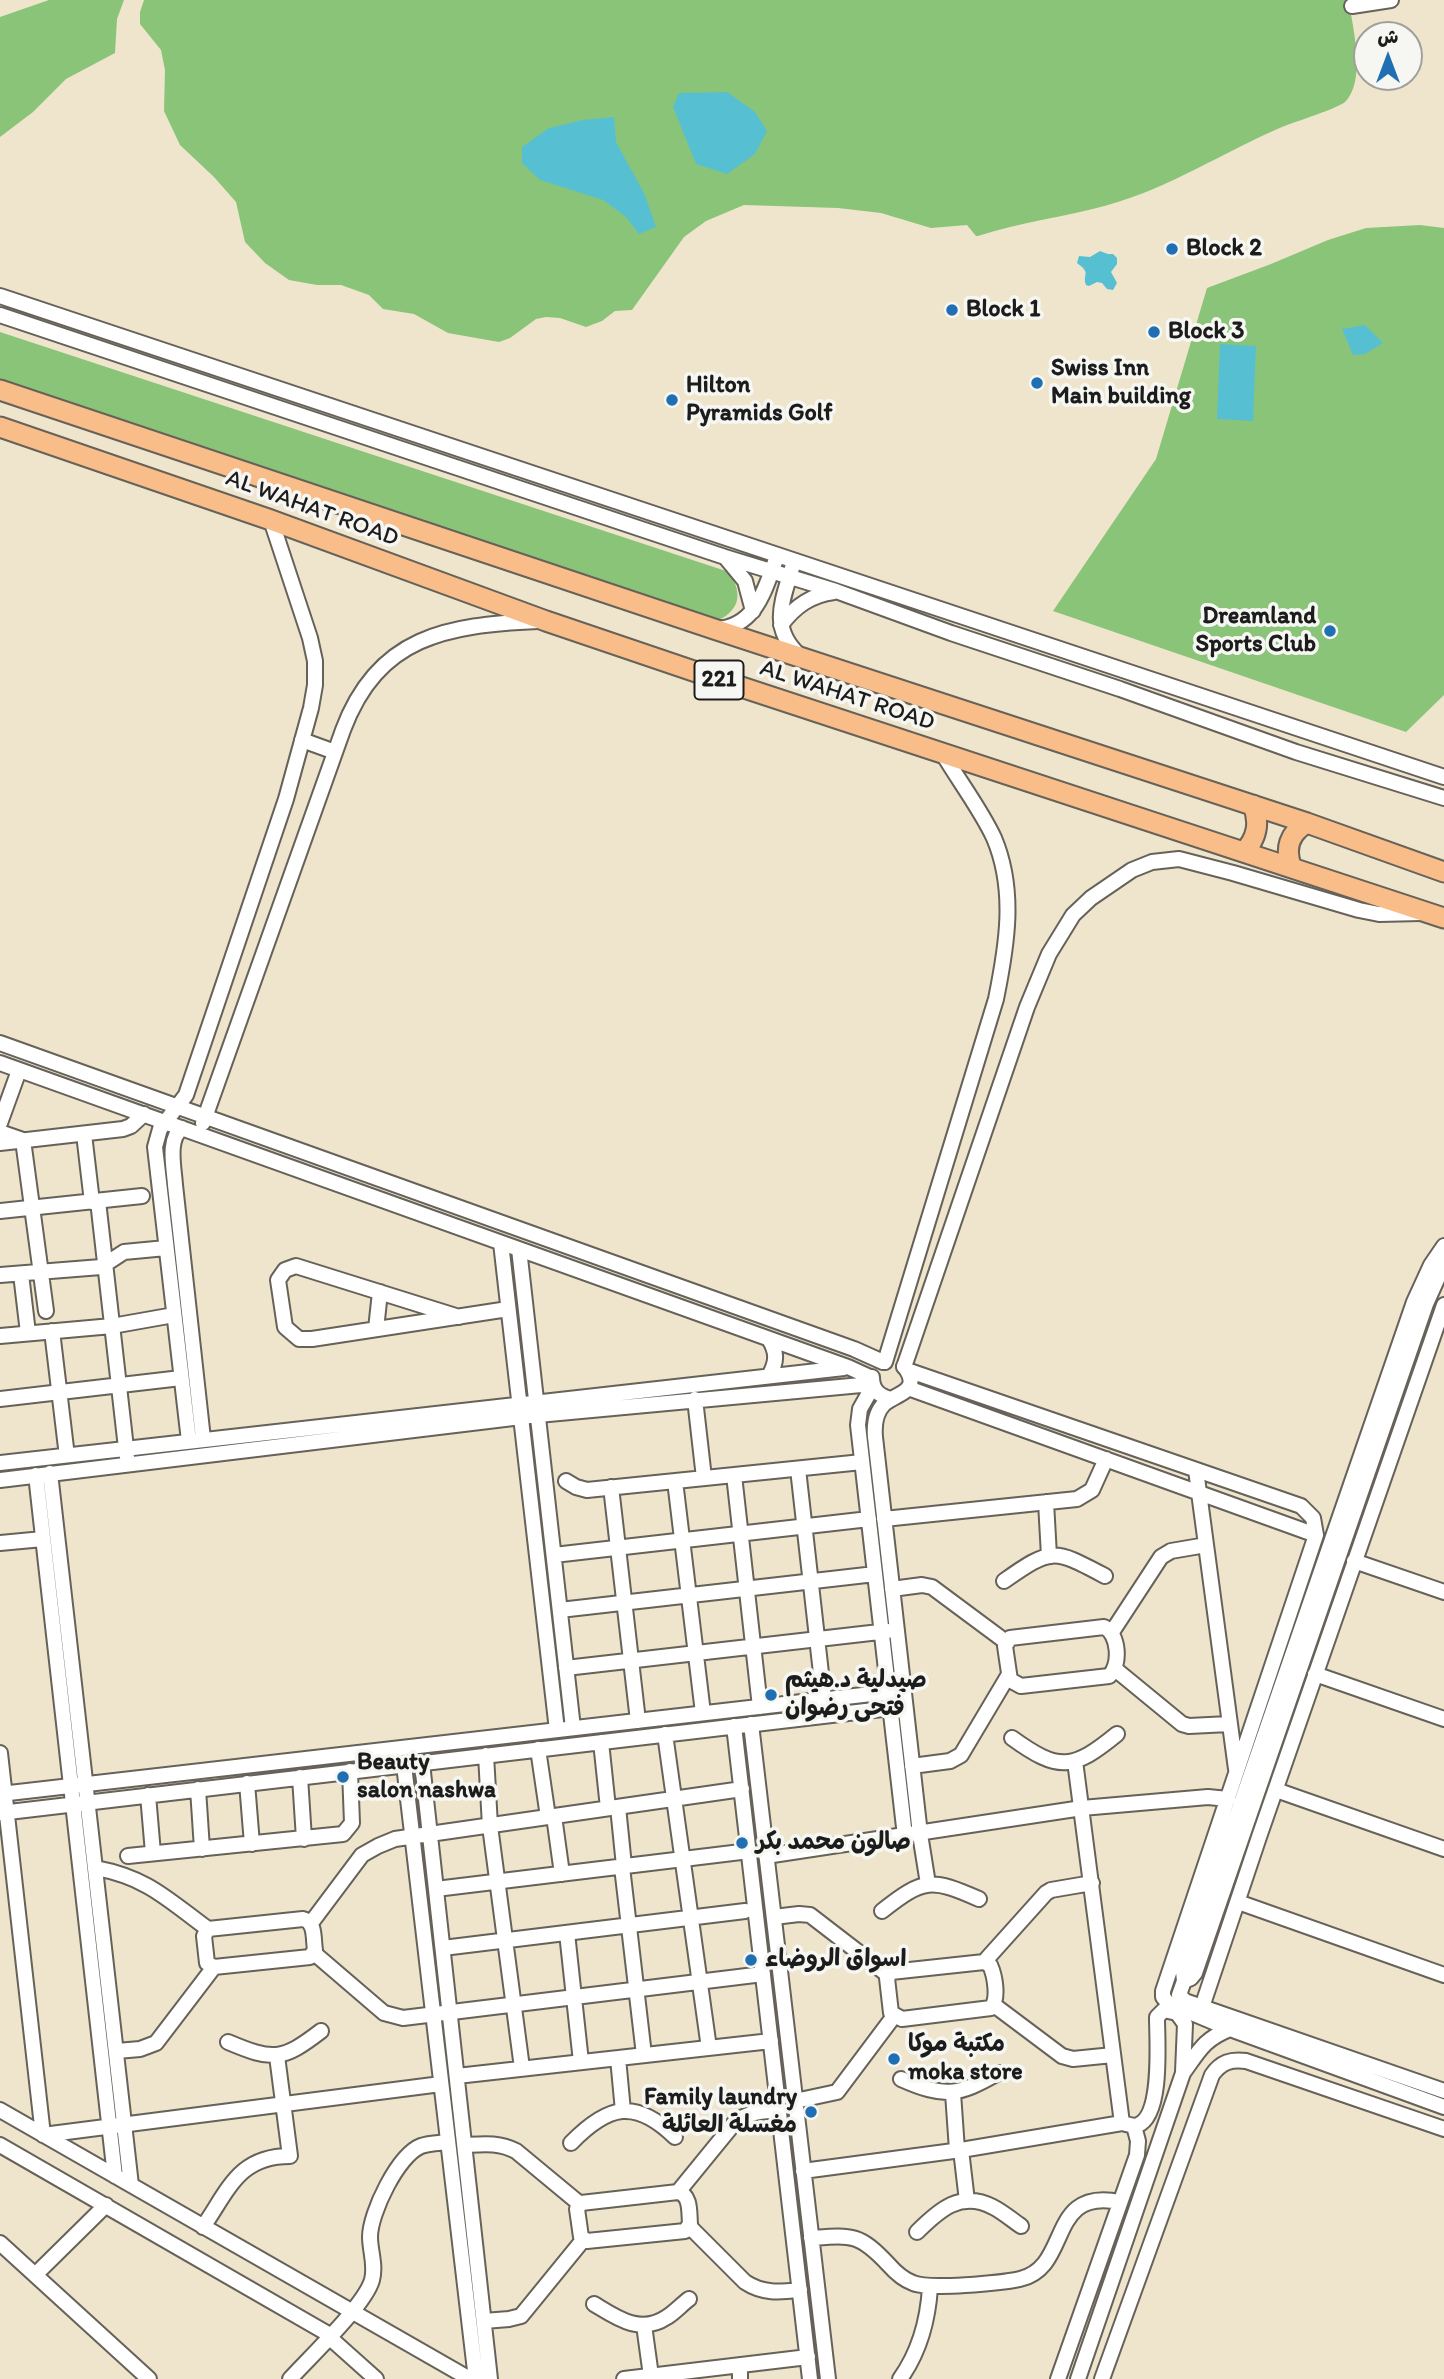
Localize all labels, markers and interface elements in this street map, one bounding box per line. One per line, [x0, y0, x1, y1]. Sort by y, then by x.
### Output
north arrow [1353, 21, 1423, 91]
text: ش [1378, 25, 1398, 48]
place label: Block 2 [1186, 235, 1262, 263]
marker: Block 2 [1164, 241, 1180, 257]
place label: Block 1 [966, 296, 1040, 324]
marker: Block 1 [944, 302, 960, 318]
place label: Block 3 [1168, 318, 1244, 346]
marker: Block 3 [1146, 324, 1162, 340]
place label: Swiss Inn Main building [1051, 355, 1191, 411]
place label: Hilton Pyramids Golf [686, 372, 833, 428]
marker: Swiss Inn Main building [1029, 375, 1045, 391]
marker: Hilton Pyramids Golf [664, 392, 680, 408]
street label: AL WAHAT ROAD [222, 464, 402, 554]
place label: Dreamland Sports Club [1195, 603, 1316, 659]
marker: Dreamland Sports Club [1322, 623, 1338, 639]
street label: AL WAHAT ROAD [756, 654, 938, 738]
road number: 221 [694, 660, 744, 700]
place label: صيدلية د.هيثم فتحى رضوان [785, 1667, 927, 1723]
marker: صيدلية د.هيثم فتحى رضوان [763, 1687, 779, 1703]
place label: Beauty salon nashwa [357, 1749, 496, 1805]
marker: Beauty salon nashwa [335, 1769, 351, 1785]
place label: صالون محمد بكر [756, 1829, 911, 1857]
marker: صالون محمد بكر [734, 1835, 750, 1851]
place label: اسواق الروضاء [765, 1946, 906, 1974]
marker: اسواق الروضاء [743, 1952, 759, 1968]
place label: مكتبة موكا moka store [908, 2031, 1023, 2087]
marker: مكتبة موكا moka store [886, 2051, 902, 2067]
place label: Family laundry مغسلة العائلة [644, 2084, 797, 2140]
marker: Family laundry مغسلة العائلة [803, 2104, 819, 2120]

